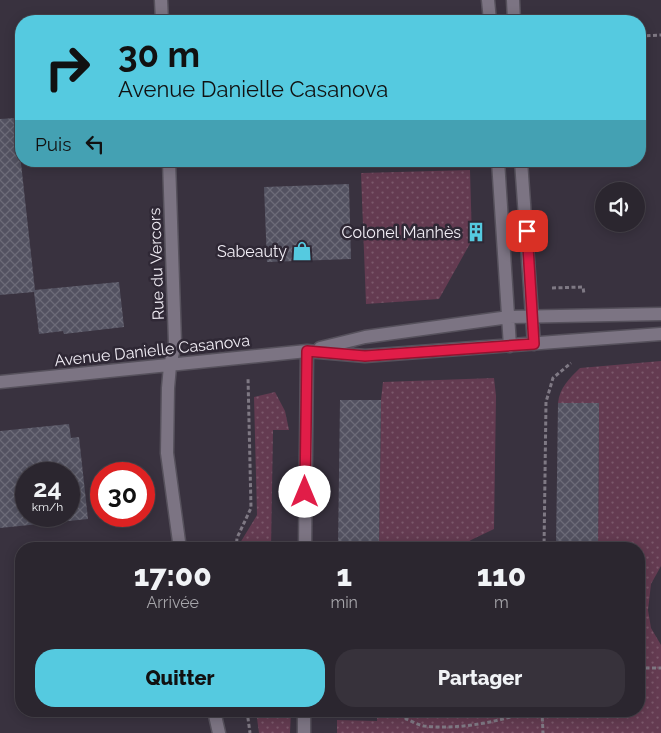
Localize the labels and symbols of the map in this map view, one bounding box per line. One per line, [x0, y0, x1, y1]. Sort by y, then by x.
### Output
street label: Rue du Vercors [145, 207, 168, 320]
pin [506, 210, 548, 252]
building icon: Colonel Manhès [465, 221, 487, 243]
place label: Colonel Manhès [342, 223, 461, 242]
shop icon: Sabeauty [291, 240, 313, 262]
place label: Sabeauty [217, 242, 287, 261]
street label: Avenue Danielle Casanova [53, 331, 251, 370]
speed limit sign: 30 [90, 462, 155, 527]
position arrow [278, 465, 330, 517]

